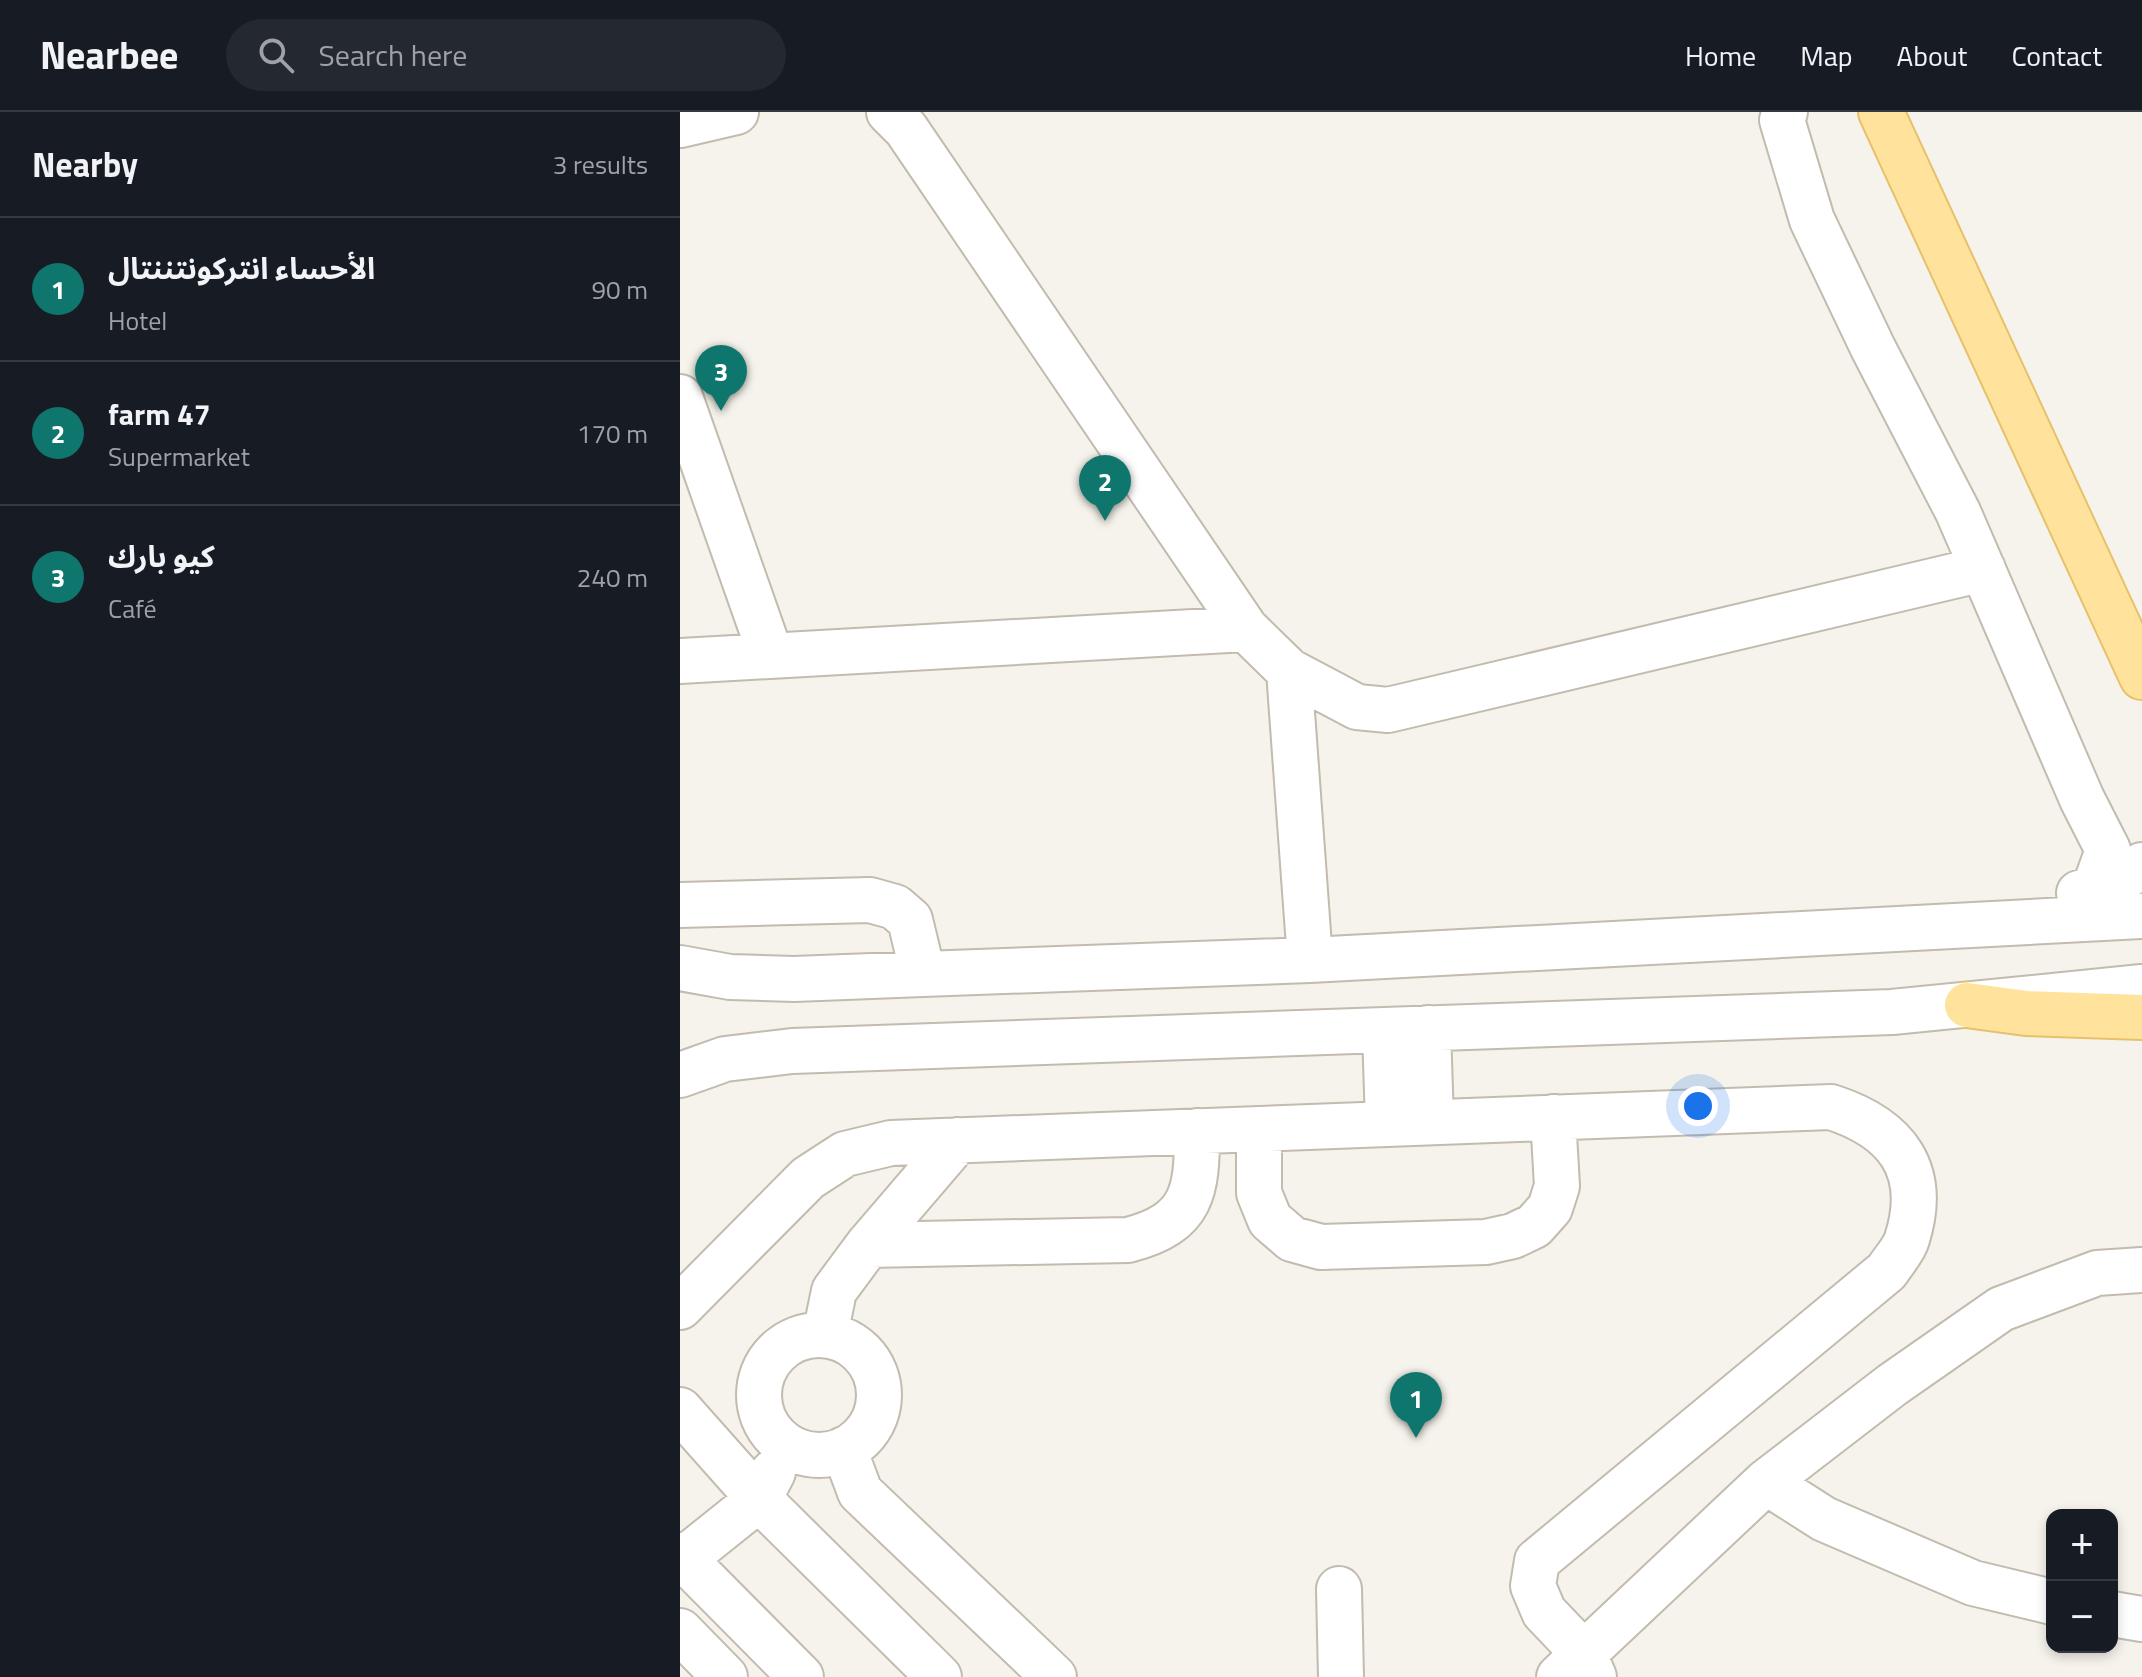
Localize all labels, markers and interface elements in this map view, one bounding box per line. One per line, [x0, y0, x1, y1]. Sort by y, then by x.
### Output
search box [226, 19, 786, 91]
text: Nearbee [40, 26, 178, 84]
text: Search here [318, 32, 467, 78]
icon: search [254, 33, 298, 77]
text: Home [1685, 34, 1756, 77]
text: Map [1800, 34, 1853, 77]
text: About [1897, 34, 1967, 77]
text: Contact [2011, 34, 2102, 77]
text: Nearby [32, 138, 138, 190]
text: 3 results [553, 145, 648, 184]
text: الأحساء انتركونتننتال [108, 245, 375, 291]
text: 1 [51, 270, 65, 309]
text: 90 m [591, 270, 648, 309]
text: Hotel [108, 301, 167, 340]
pin: 3 [695, 345, 747, 411]
text: farm 47 [108, 391, 211, 437]
text: 2 [51, 414, 65, 453]
text: 170 m [577, 414, 648, 453]
text: Supermarket [108, 437, 250, 476]
pin: 2 [1079, 455, 1131, 521]
text: كيو بارك [108, 533, 215, 579]
text: 3 [51, 558, 65, 597]
text: 240 m [577, 558, 648, 597]
text: Café [108, 589, 157, 628]
your location [1678, 1086, 1718, 1126]
pin: 1 [1390, 1372, 1442, 1438]
map controls [2046, 1509, 2118, 1653]
button: + [2046, 1509, 2118, 1581]
button: − [2046, 1581, 2118, 1653]

